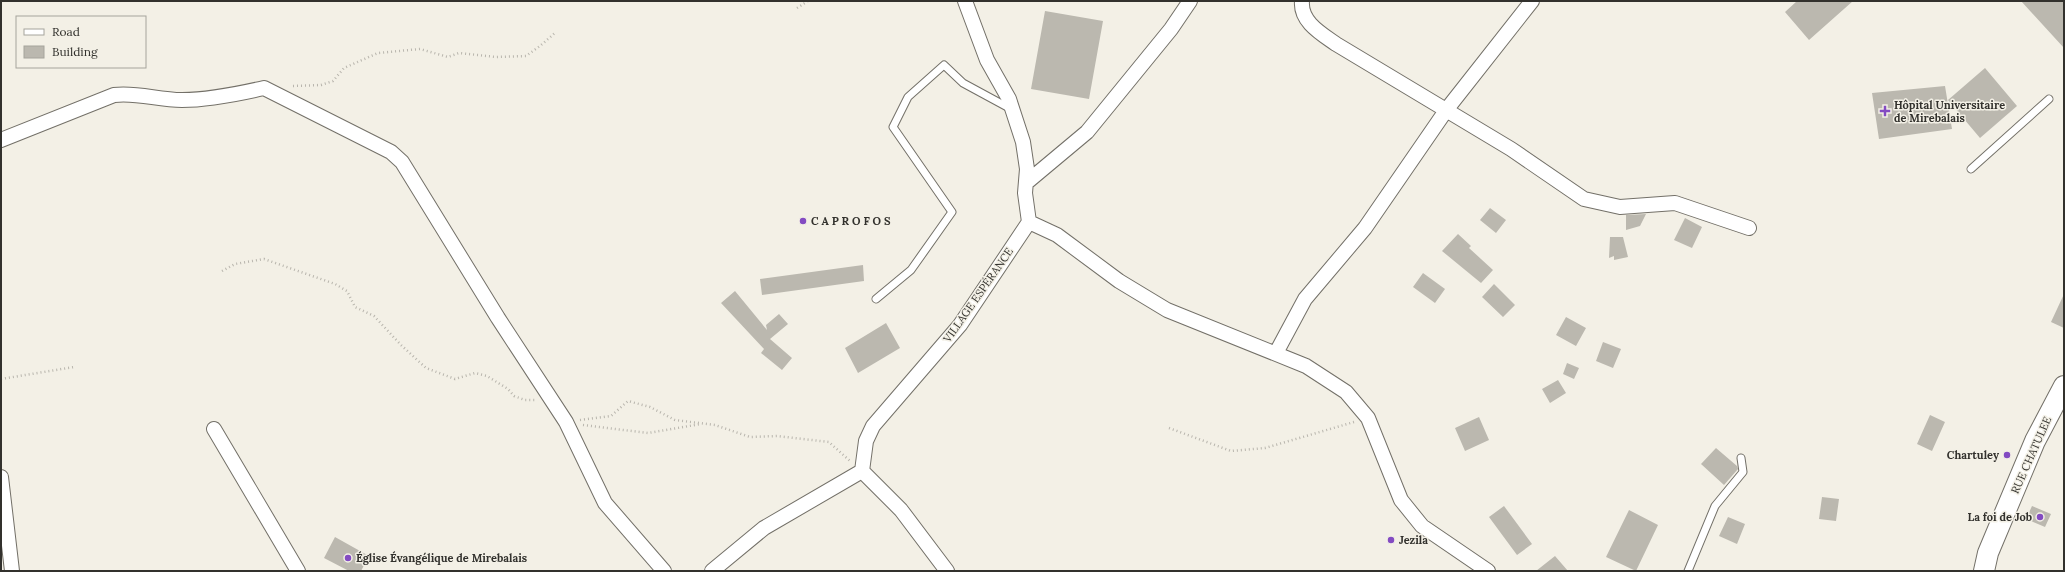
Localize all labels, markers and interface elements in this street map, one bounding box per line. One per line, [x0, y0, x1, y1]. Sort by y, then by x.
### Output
legend [16, 16, 146, 68]
text: Road [52, 24, 80, 39]
text: Building [52, 44, 98, 59]
place label: Hôpital Universitaire de Mirebalais [1894, 98, 2005, 125]
marker: Hôpital Universitaire de Mirebalais [1879, 105, 1891, 117]
place label: C A P R O F O S [811, 214, 891, 228]
marker: C A P R O F O S [798, 216, 808, 226]
street label: VILLAGE ESPÉRANCE [939, 245, 1016, 346]
street label: RUE CHATULEE [2008, 414, 2054, 496]
place label: Chartuley [1947, 448, 2000, 462]
marker: Chartuley [2002, 450, 2012, 460]
place label: La foi de Job [1967, 510, 2032, 524]
marker: La foi de Job [2035, 512, 2045, 522]
place label: Jezila [1399, 533, 1428, 547]
marker: Jezila [1386, 535, 1396, 545]
place label: Église Évangélique de Mirebalais [356, 551, 527, 565]
marker: Église Évangélique de Mirebalais [343, 553, 353, 563]

